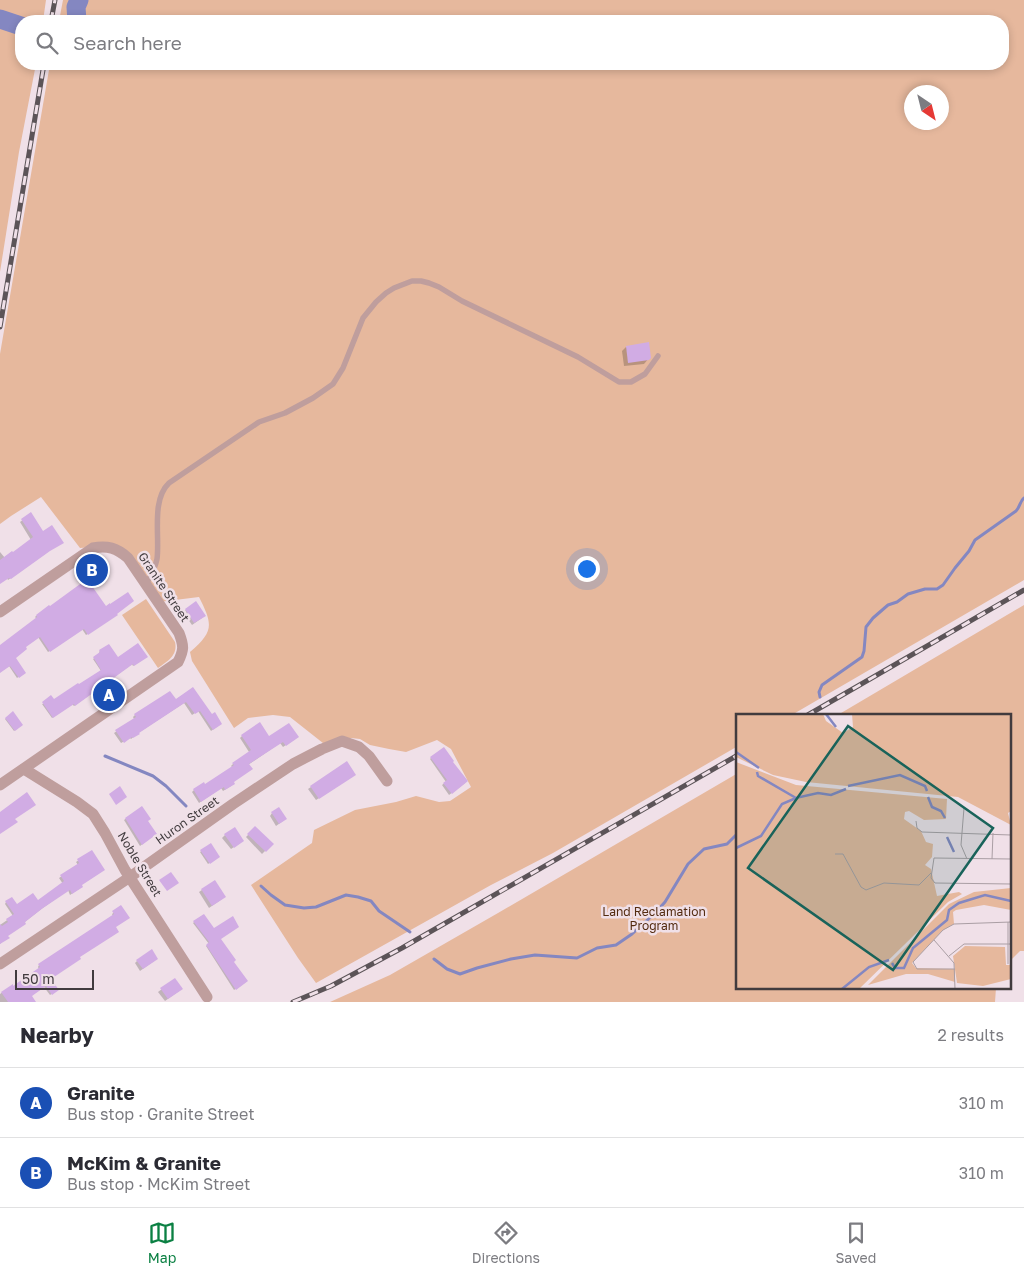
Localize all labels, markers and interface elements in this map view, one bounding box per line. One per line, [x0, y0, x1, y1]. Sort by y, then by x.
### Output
search box [15, 15, 1009, 70]
icon: search [33, 29, 61, 57]
text: Search here [73, 31, 182, 54]
north arrow [904, 85, 949, 130]
street label: Granite Street [135, 549, 193, 625]
pin: B [76, 551, 108, 589]
your location [574, 556, 600, 582]
pin: A [93, 676, 125, 714]
inset map [736, 714, 1012, 990]
street label: Huron Street [152, 793, 222, 847]
street label: Noble Street [115, 829, 165, 899]
park label: Land Reclamation Program [602, 904, 706, 933]
scale bar [15, 967, 94, 990]
text: 50 m [22, 970, 55, 987]
text: Nearby [20, 1022, 94, 1048]
text: 2 results [938, 1025, 1004, 1045]
text: Granite [67, 1081, 135, 1104]
text: A [30, 1093, 42, 1113]
text: 310 m [959, 1093, 1004, 1113]
text: Bus stop · Granite Street [67, 1104, 255, 1124]
text: McKim & Granite [67, 1151, 221, 1174]
text: B [30, 1163, 42, 1183]
text: 310 m [959, 1163, 1004, 1183]
text: Bus stop · McKim Street [67, 1174, 250, 1194]
tab: Map [148, 1219, 176, 1266]
tab: Directions [472, 1219, 540, 1266]
tab: Saved [835, 1219, 876, 1266]

